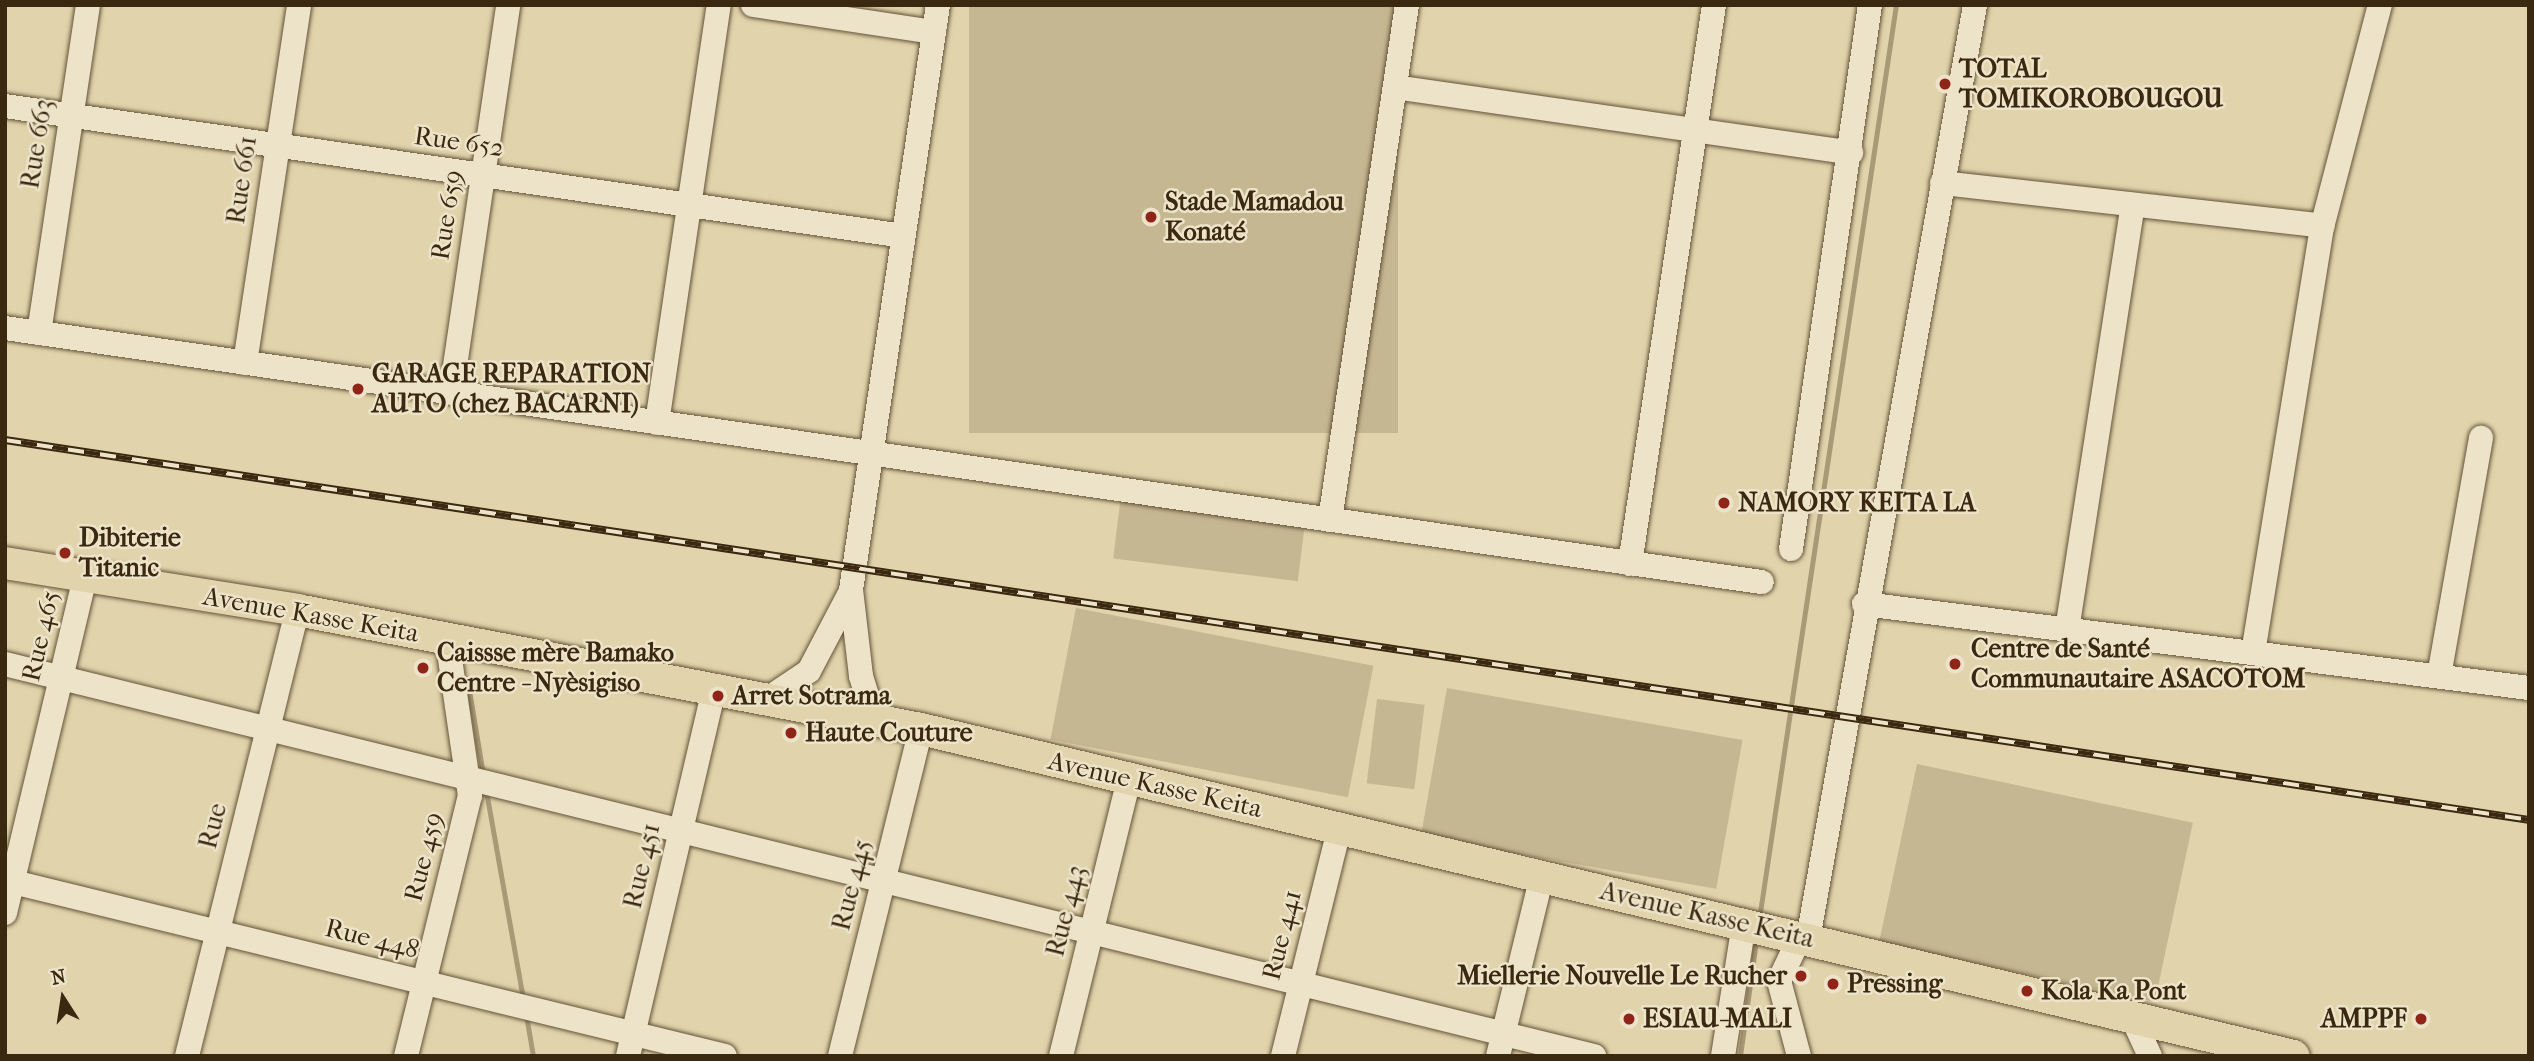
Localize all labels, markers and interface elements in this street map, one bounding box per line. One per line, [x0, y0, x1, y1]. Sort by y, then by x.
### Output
place label: TOTAL TOMIKOROBOUGOU [1959, 53, 2223, 114]
marker: TOTAL TOMIKOROBOUGOU [1937, 76, 1953, 92]
street label: Rue 663 [15, 97, 59, 191]
street label: Rue 652 [412, 120, 506, 164]
street label: Rue 661 [220, 134, 264, 226]
street label: Rue 659 [425, 168, 469, 262]
place label: Stade Mamadou Konaté [1165, 186, 1344, 248]
marker: Stade Mamadou Konaté [1143, 209, 1159, 225]
place label: GARAGE REPARATION AUTO (chez BACARNI) [372, 358, 651, 420]
marker: GARAGE REPARATION AUTO (chez BACARNI) [350, 381, 366, 397]
place label: NAMORY KEITA LA [1738, 487, 1976, 519]
marker: NAMORY KEITA LA [1716, 495, 1732, 511]
place label: Dibiterie Titanic [79, 522, 181, 584]
marker: Dibiterie Titanic [57, 545, 73, 561]
street label: Avenue Kasse Keita [201, 581, 421, 649]
street label: Rue 465 [15, 588, 67, 684]
place label: Centre de Santé Communautaire ASACOTOM [1971, 633, 2305, 694]
place label: Caissse mère Bamako Centre - Nyèsigiso [437, 637, 674, 698]
marker: Centre de Santé Communautaire ASACOTOM [1945, 654, 1965, 674]
marker: Caissse mère Bamako Centre - Nyèsigiso [415, 660, 431, 676]
place label: Arret Sotrama [732, 680, 891, 712]
marker: Arret Sotrama [710, 688, 726, 704]
place label: Haute Couture [805, 717, 973, 749]
marker: Haute Couture [783, 725, 799, 741]
street label: Avenue Kasse Keita [1045, 745, 1265, 825]
street label: Rue [192, 800, 234, 852]
street label: Rue 459 [398, 809, 450, 905]
street label: Rue 451 [617, 820, 667, 912]
street label: Rue 445 [826, 836, 878, 934]
street label: Rue 443 [1040, 862, 1092, 960]
street label: Avenue Kasse Keita [1597, 875, 1817, 955]
street label: Rue 441 [1256, 887, 1308, 983]
street label: Rue 448 [322, 912, 422, 966]
place label: Miellerie Nouvelle Le Rucher [1457, 960, 1787, 992]
north arrow [28, 963, 98, 1033]
text: N [49, 965, 68, 990]
marker: Miellerie Nouvelle Le Rucher [1793, 968, 1809, 984]
place label: Pressing [1847, 968, 1942, 1000]
place label: Kola Ka Pont [2041, 975, 2186, 1007]
marker: Pressing [1825, 976, 1841, 992]
marker: Kola Ka Pont [2019, 983, 2035, 999]
place label: ESIAU-MALI [1643, 1003, 1792, 1035]
place label: AMPPF [2321, 1003, 2407, 1035]
marker: ESIAU-MALI [1621, 1011, 1637, 1027]
marker: AMPPF [2413, 1011, 2429, 1027]

